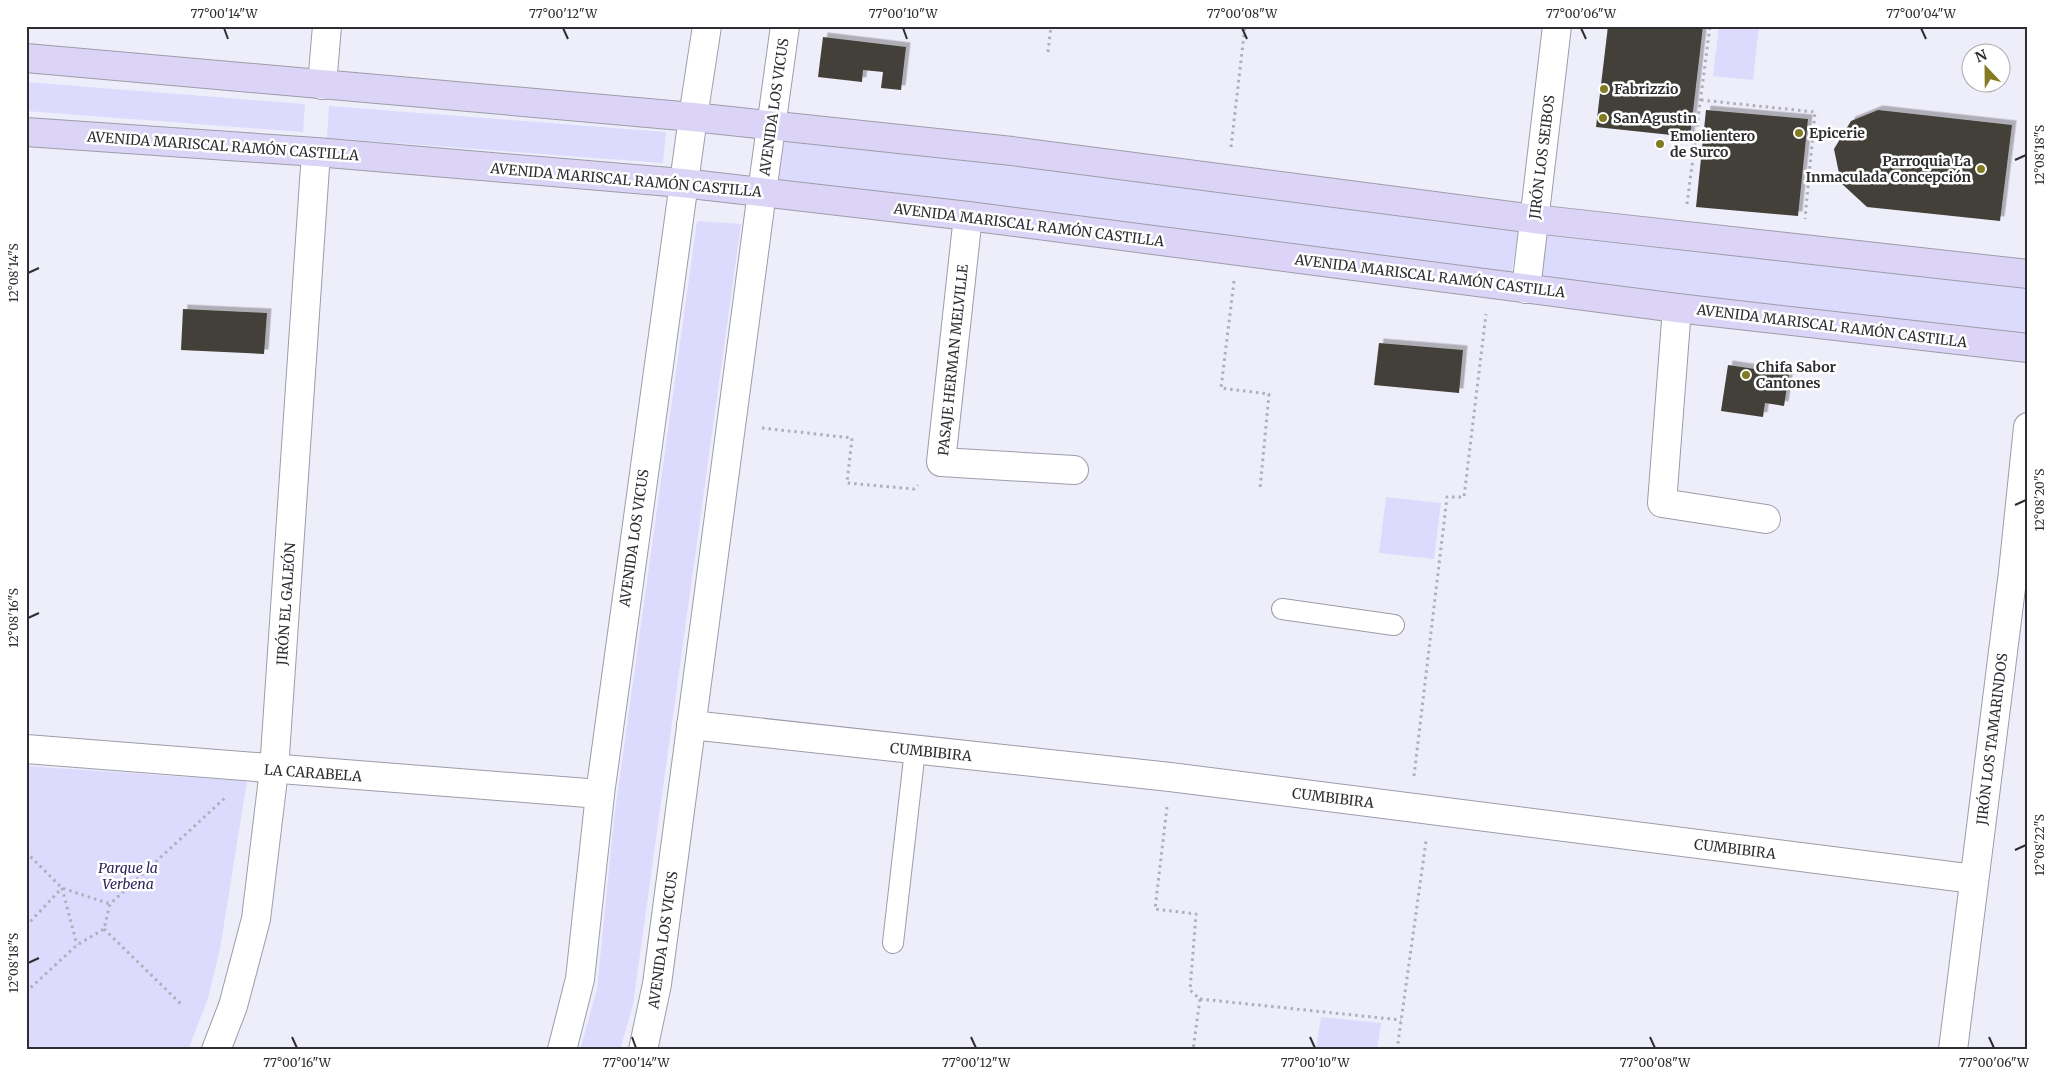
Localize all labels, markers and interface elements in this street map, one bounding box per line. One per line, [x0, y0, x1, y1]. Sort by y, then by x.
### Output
text: 77°00'14"W [190, 6, 259, 21]
text: 77°00'12"W [529, 6, 598, 21]
text: 77°00'10"W [869, 6, 938, 21]
text: 77°00'08"W [1207, 6, 1278, 21]
text: 77°00'06"W [1546, 6, 1617, 21]
text: 77°00'04"W [1886, 6, 1957, 21]
street label: AVENIDA LOS VICUS [755, 37, 793, 178]
north arrow [1962, 42, 2012, 92]
text: N [1973, 46, 1990, 66]
place label: Fabrizzio [1614, 80, 1678, 98]
marker: Fabrizzio [1598, 83, 1610, 95]
street label: JIRÓN LOS SEIBOS [1525, 94, 1559, 221]
place label: San Agustin [1613, 109, 1697, 127]
marker: San Agustin [1597, 112, 1609, 124]
place label: Epicerie [1809, 124, 1865, 142]
text: 12°08'18"S [2032, 125, 2047, 185]
street label: AVENIDA MARISCAL RAMÓN CASTILLA [86, 127, 360, 164]
place label: Emolientero de Surco [1670, 127, 1755, 161]
marker: Epicerie [1793, 127, 1805, 139]
marker: Emolientero de Surco [1654, 138, 1666, 150]
place label: Parroquia La Inmaculada Concepción [1806, 152, 1971, 186]
street label: AVENIDA MARISCAL RAMÓN CASTILLA [489, 159, 763, 201]
marker: Parroquia La Inmaculada Concepción [1975, 163, 1987, 175]
street label: AVENIDA MARISCAL RAMÓN CASTILLA [892, 199, 1165, 251]
text: 12°08'14"S [6, 243, 21, 303]
street label: AVENIDA MARISCAL RAMÓN CASTILLA [1293, 250, 1566, 302]
street label: PASAJE HERMAN MELVILLE [934, 263, 972, 457]
street label: AVENIDA MARISCAL RAMÓN CASTILLA [1695, 300, 1968, 352]
place label: Chifa Sabor Cantones [1756, 358, 1836, 392]
marker: Chifa Sabor Cantones [1740, 369, 1752, 381]
street label: AVENIDA LOS VICUS [615, 468, 653, 609]
text: 12°08'20"S [2032, 469, 2047, 531]
street label: JIRÓN EL GALEÓN [273, 542, 299, 667]
text: 12°08'16"S [6, 588, 21, 648]
street label: JIRÓN LOS TAMARINDOS [1972, 652, 2011, 827]
street label: CUMBIBIRA [889, 739, 973, 765]
street label: LA CARABELA [263, 761, 363, 785]
street label: CUMBIBIRA [1291, 784, 1375, 812]
text: 12°08'22"S [2032, 814, 2047, 876]
street label: CUMBIBIRA [1693, 835, 1777, 863]
park label: Parque la Verbena [98, 859, 158, 893]
street label: AVENIDA LOS VICUS [644, 870, 682, 1011]
text: 12°08'18"S [6, 933, 21, 993]
text: 77°00'16"W [263, 1055, 332, 1070]
text: 77°00'14"W [602, 1055, 671, 1070]
text: 77°00'12"W [942, 1055, 1011, 1070]
text: 77°00'10"W [1281, 1055, 1350, 1070]
text: 77°00'08"W [1620, 1055, 1691, 1070]
text: 77°00'06"W [1959, 1055, 2030, 1070]

